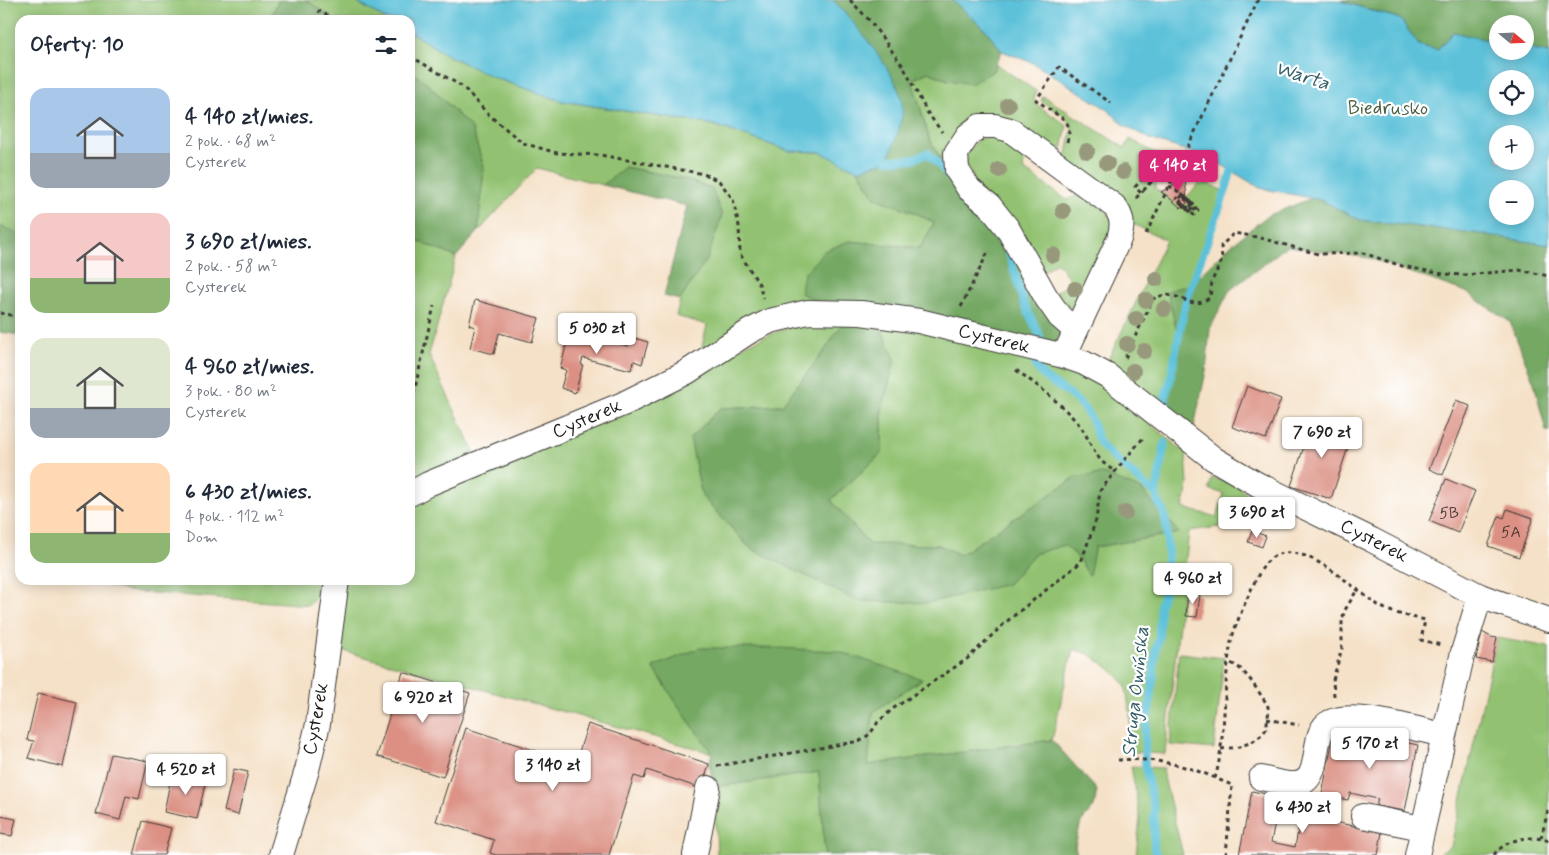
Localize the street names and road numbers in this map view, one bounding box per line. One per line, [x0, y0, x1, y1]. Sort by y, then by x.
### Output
street label: Cysterek [956, 318, 1033, 360]
street label: Cysterek [549, 393, 626, 445]
street label: Cysterek [1336, 513, 1412, 569]
street label: Cysterek [297, 681, 335, 757]

